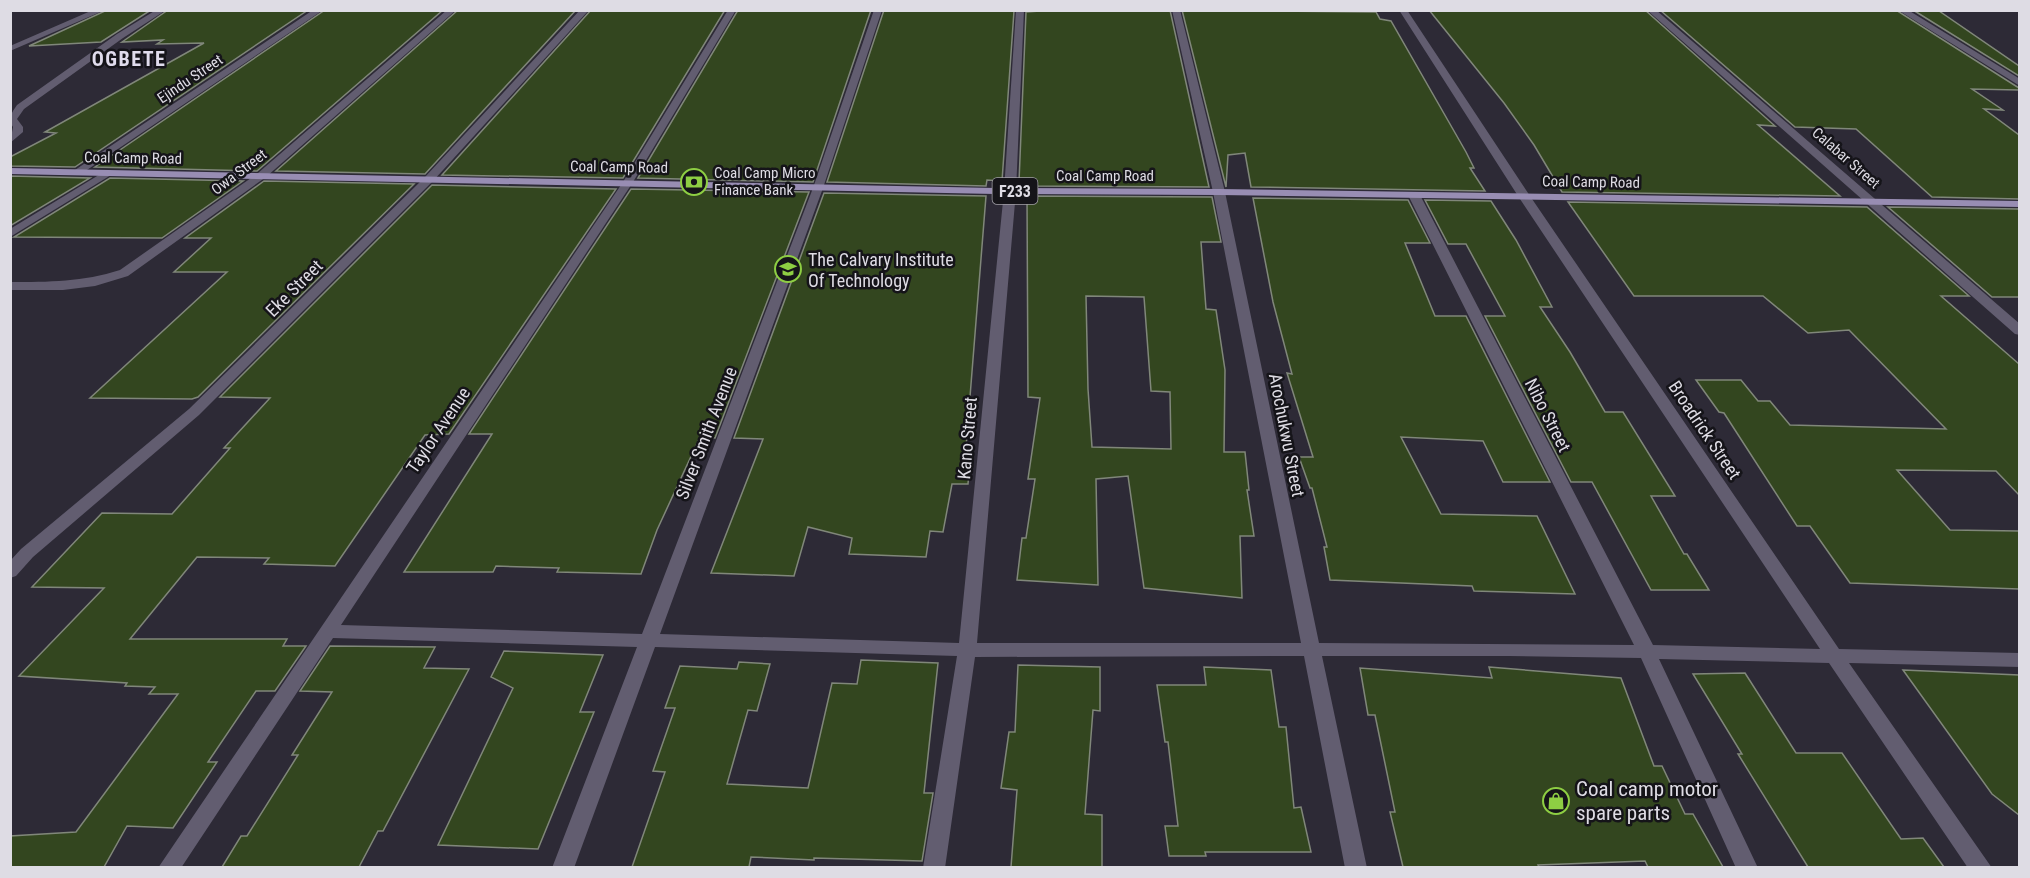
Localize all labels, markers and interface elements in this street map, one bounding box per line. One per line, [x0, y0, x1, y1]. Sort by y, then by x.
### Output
district label: OGBETE [92, 47, 166, 71]
street label: Ejindu Street [154, 51, 226, 107]
street label: Calabar Street [1808, 124, 1884, 192]
street label: Owa Street [208, 145, 270, 199]
street label: Coal Camp Road [84, 148, 182, 168]
street label: Coal Camp Road [570, 157, 668, 177]
place label: Coal Camp Micro Finance Bank [714, 164, 816, 199]
bank icon: Coal Camp Micro Finance Bank [679, 167, 709, 197]
street label: Coal Camp Road [1056, 167, 1154, 185]
street label: Coal Camp Road [1542, 172, 1640, 192]
road number: F233 [992, 178, 1038, 204]
place label: The Calvary Institute Of Technology [808, 249, 954, 291]
school or university icon: The Calvary Institute Of Technology [773, 254, 803, 284]
street label: Eke Street [261, 255, 327, 321]
street label: Silver Smith Avenue [671, 364, 741, 502]
street label: Arochukwu Street [1265, 372, 1309, 498]
street label: Nibo Street [1521, 375, 1575, 455]
street label: Broadrick Street [1664, 377, 1746, 483]
street label: Taylor Avenue [402, 383, 474, 477]
street label: Kano Street [953, 396, 981, 480]
place label: Coal camp motor spare parts [1576, 777, 1718, 825]
shop icon: Coal camp motor spare parts [1541, 786, 1571, 816]

